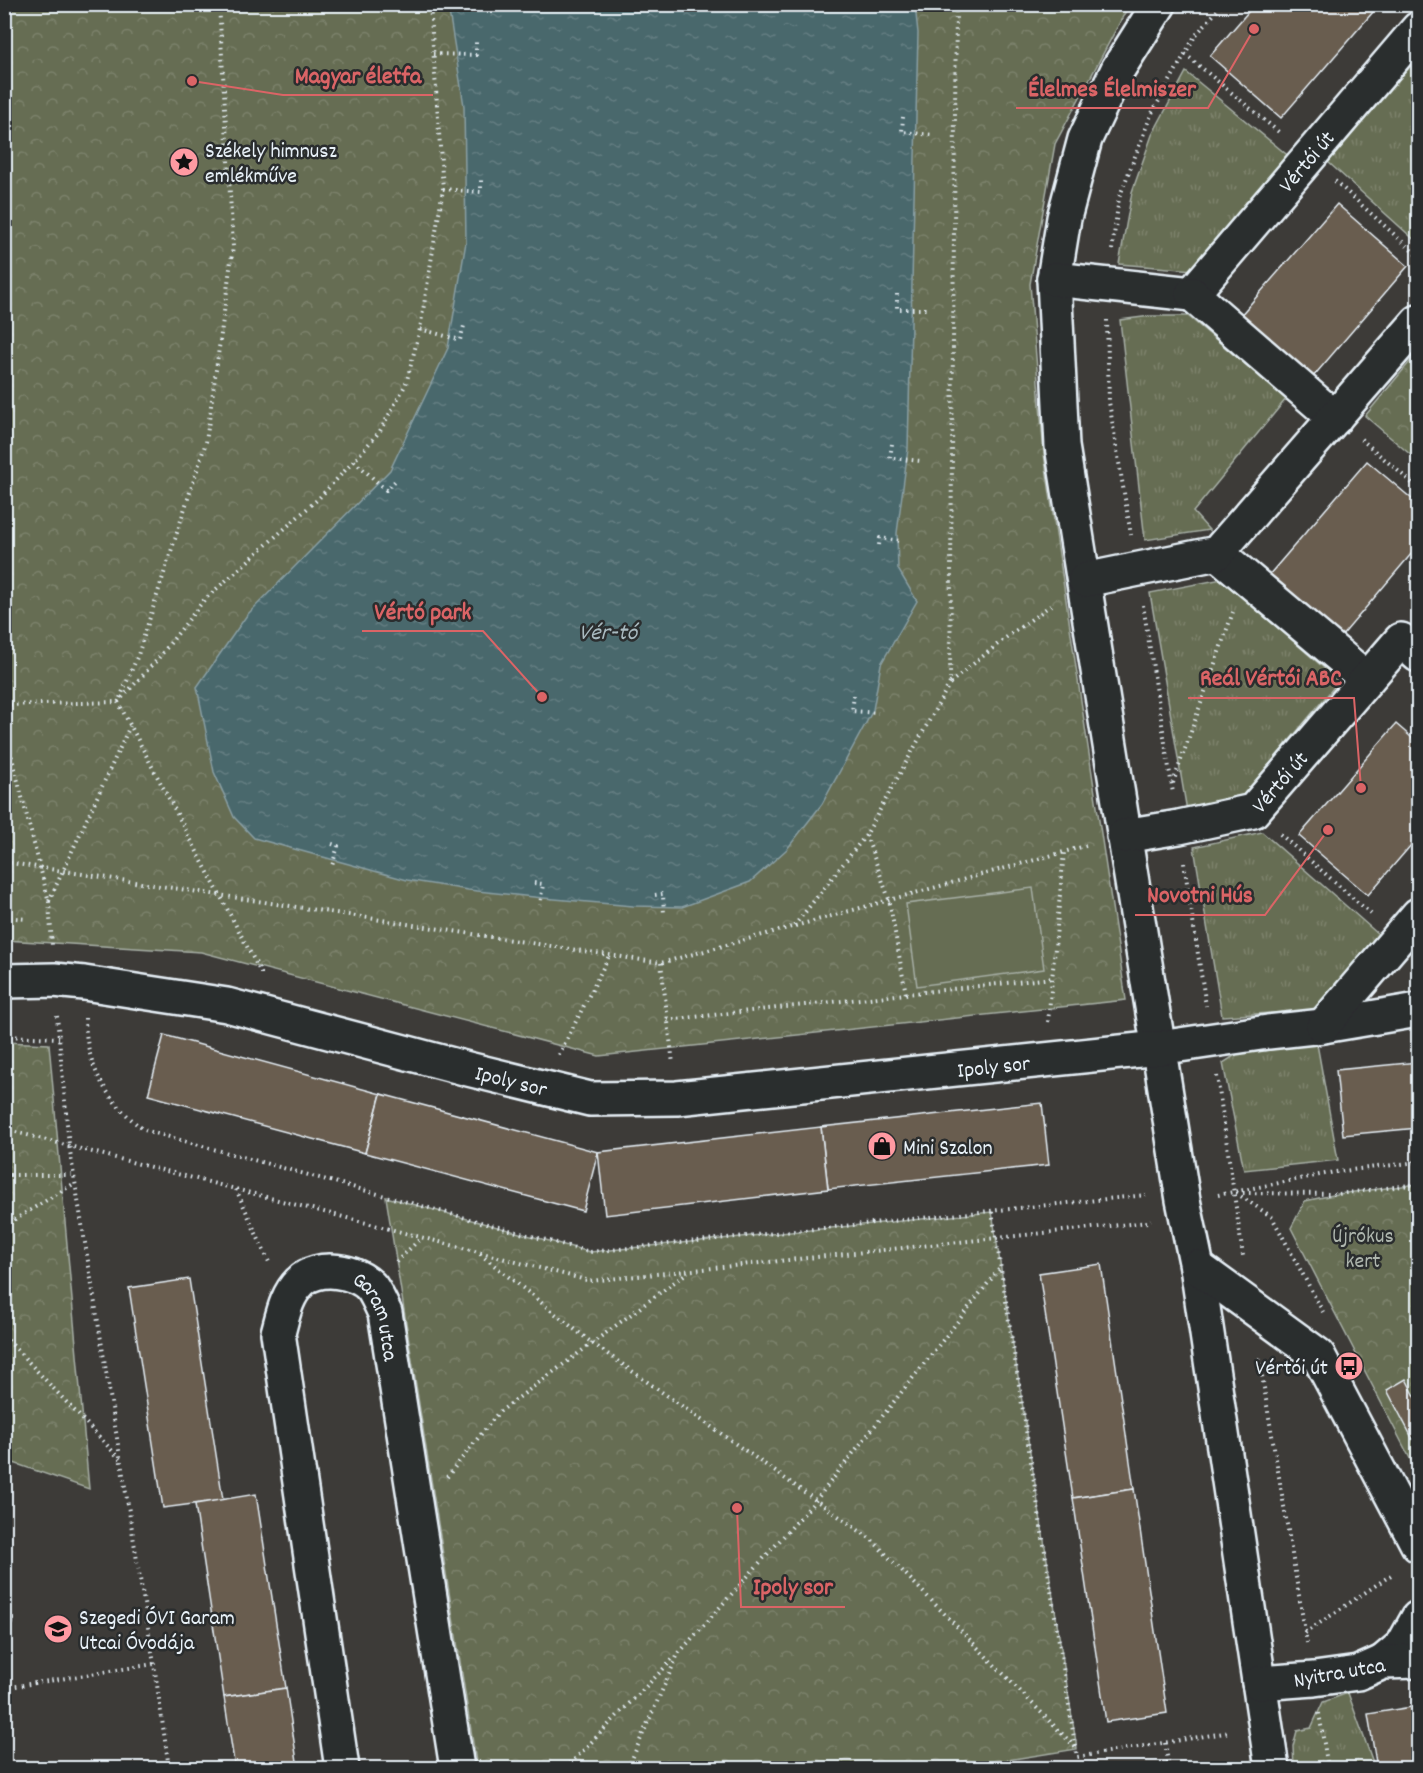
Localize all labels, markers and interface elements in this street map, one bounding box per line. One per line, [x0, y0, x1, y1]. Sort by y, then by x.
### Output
callout: Magyar életfa [283, 53, 433, 95]
text: Magyar életfa [295, 61, 422, 95]
callout: Élelmes Élelmiszer [1016, 66, 1208, 108]
text: Élelmes Élelmiszer [1028, 74, 1197, 108]
street label: Vértói út [1273, 125, 1344, 201]
place label: Székely himnusz emlékműve [205, 137, 338, 193]
place icon: Székely himnusz emlékműve [168, 146, 200, 178]
callout: Vértó park [362, 589, 483, 631]
text: Vértó park [375, 597, 472, 631]
water label: Vér-tó [579, 617, 640, 651]
callout: Reál Vértói ABC [1188, 656, 1354, 698]
text: Reál Vértói ABC [1200, 663, 1342, 697]
street label: Vértói út [1246, 746, 1317, 821]
callout: Novotni Hús [1135, 873, 1265, 915]
text: Novotni Hús [1147, 880, 1253, 914]
street label: Ipoly sor [956, 1049, 1033, 1088]
street label: Ipoly sor [471, 1059, 551, 1107]
shop icon: Mini Szalon [866, 1130, 898, 1162]
place label: Mini Szalon [903, 1134, 993, 1165]
park label: Újrókus kert [1332, 1222, 1394, 1278]
street label: Garam utca [346, 1265, 404, 1364]
bus stop icon: Vértói út [1333, 1350, 1365, 1382]
place label: Vértói út [1255, 1354, 1328, 1385]
callout: Ipoly sor [741, 1565, 845, 1607]
text: Ipoly sor [753, 1572, 834, 1606]
place label: Szegedi ÓVI Garam Utcai Óvodája [79, 1604, 235, 1660]
school or university icon: Szegedi ÓVI Garam Utcai Óvodája [42, 1613, 74, 1645]
street label: Nyitra utca [1292, 1651, 1388, 1698]

